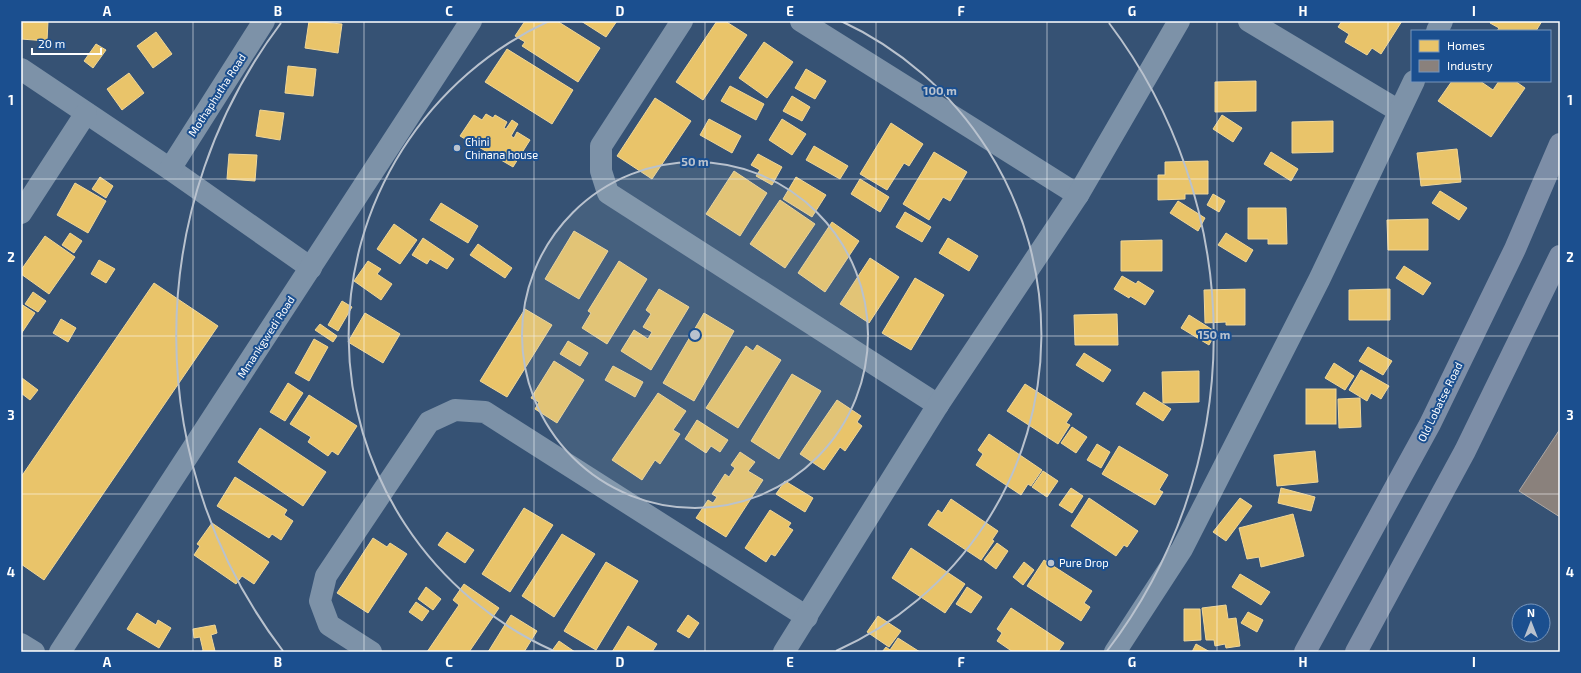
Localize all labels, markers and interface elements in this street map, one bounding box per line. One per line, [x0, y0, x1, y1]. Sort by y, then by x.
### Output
text: A [103, 3, 112, 19]
text: B [274, 3, 282, 19]
text: C [445, 3, 453, 19]
text: D [616, 3, 625, 19]
text: E [786, 3, 794, 19]
text: F [957, 3, 965, 19]
text: G [1128, 3, 1136, 19]
text: H [1299, 3, 1308, 19]
text: I [1472, 3, 1476, 19]
scale bar [32, 30, 101, 56]
legend [1411, 30, 1551, 82]
text: 20 m [38, 36, 65, 50]
text: Homes [1447, 38, 1485, 52]
street label: Mothaphutha Road [185, 51, 248, 139]
text: Industry [1447, 58, 1493, 72]
text: 100 m [923, 83, 957, 97]
text: 1 [8, 92, 14, 108]
text: 1 [1567, 92, 1573, 108]
place label: Chini Chinana house [465, 135, 538, 161]
marker: Chini Chinana house [452, 143, 462, 153]
text: 50 m [681, 154, 709, 168]
text: 2 [7, 249, 15, 265]
text: 2 [1566, 249, 1574, 265]
street label: Mmankgwedi Road [234, 293, 297, 380]
text: 150 m [1198, 327, 1230, 341]
centre of rings [688, 328, 702, 342]
street label: Old Lobatse Road [1415, 360, 1464, 444]
text: 3 [7, 407, 15, 423]
text: 3 [1566, 407, 1574, 423]
place label: Pure Drop [1059, 556, 1109, 569]
marker: Pure Drop [1046, 558, 1056, 568]
text: 4 [7, 564, 15, 580]
text: 4 [1566, 564, 1574, 580]
north arrow [1511, 603, 1551, 643]
text: N [1527, 606, 1535, 619]
text: A [103, 654, 112, 670]
text: B [274, 654, 282, 670]
text: C [445, 654, 453, 670]
text: D [616, 654, 625, 670]
text: E [786, 654, 794, 670]
text: F [957, 654, 965, 670]
text: G [1128, 654, 1136, 670]
text: H [1299, 654, 1308, 670]
text: I [1472, 654, 1476, 670]

